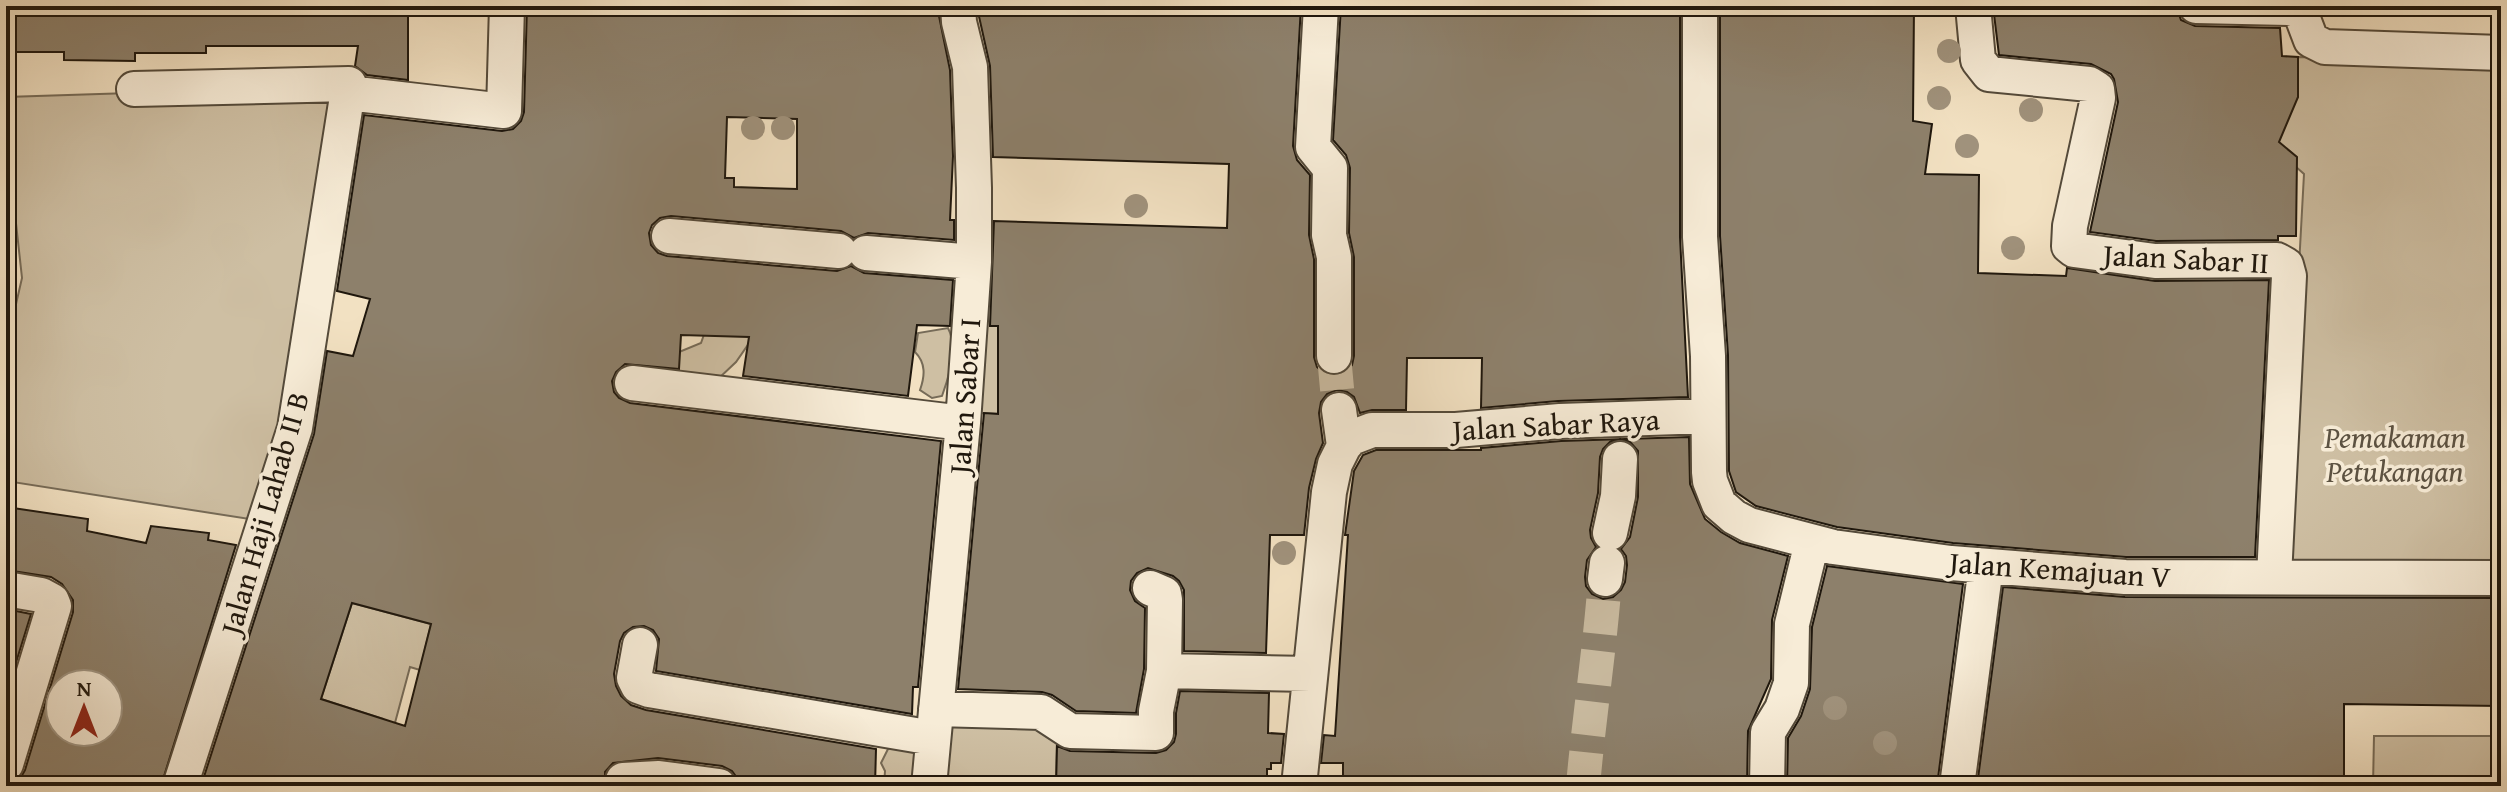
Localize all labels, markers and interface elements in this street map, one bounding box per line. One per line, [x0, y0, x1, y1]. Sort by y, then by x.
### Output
street label: Jalan Sabar II [2098, 231, 2270, 284]
street label: Jalan Sabar I [936, 316, 991, 480]
street label: Jalan Haji Lahab II B [207, 386, 320, 643]
street label: Jalan Sabar Raya [1447, 397, 1661, 452]
park label: Pemakaman Petukangan [2323, 415, 2466, 493]
street label: Jalan Kemajuan V [1944, 539, 2173, 599]
north arrow [44, 668, 124, 748]
text: N [77, 672, 92, 704]

